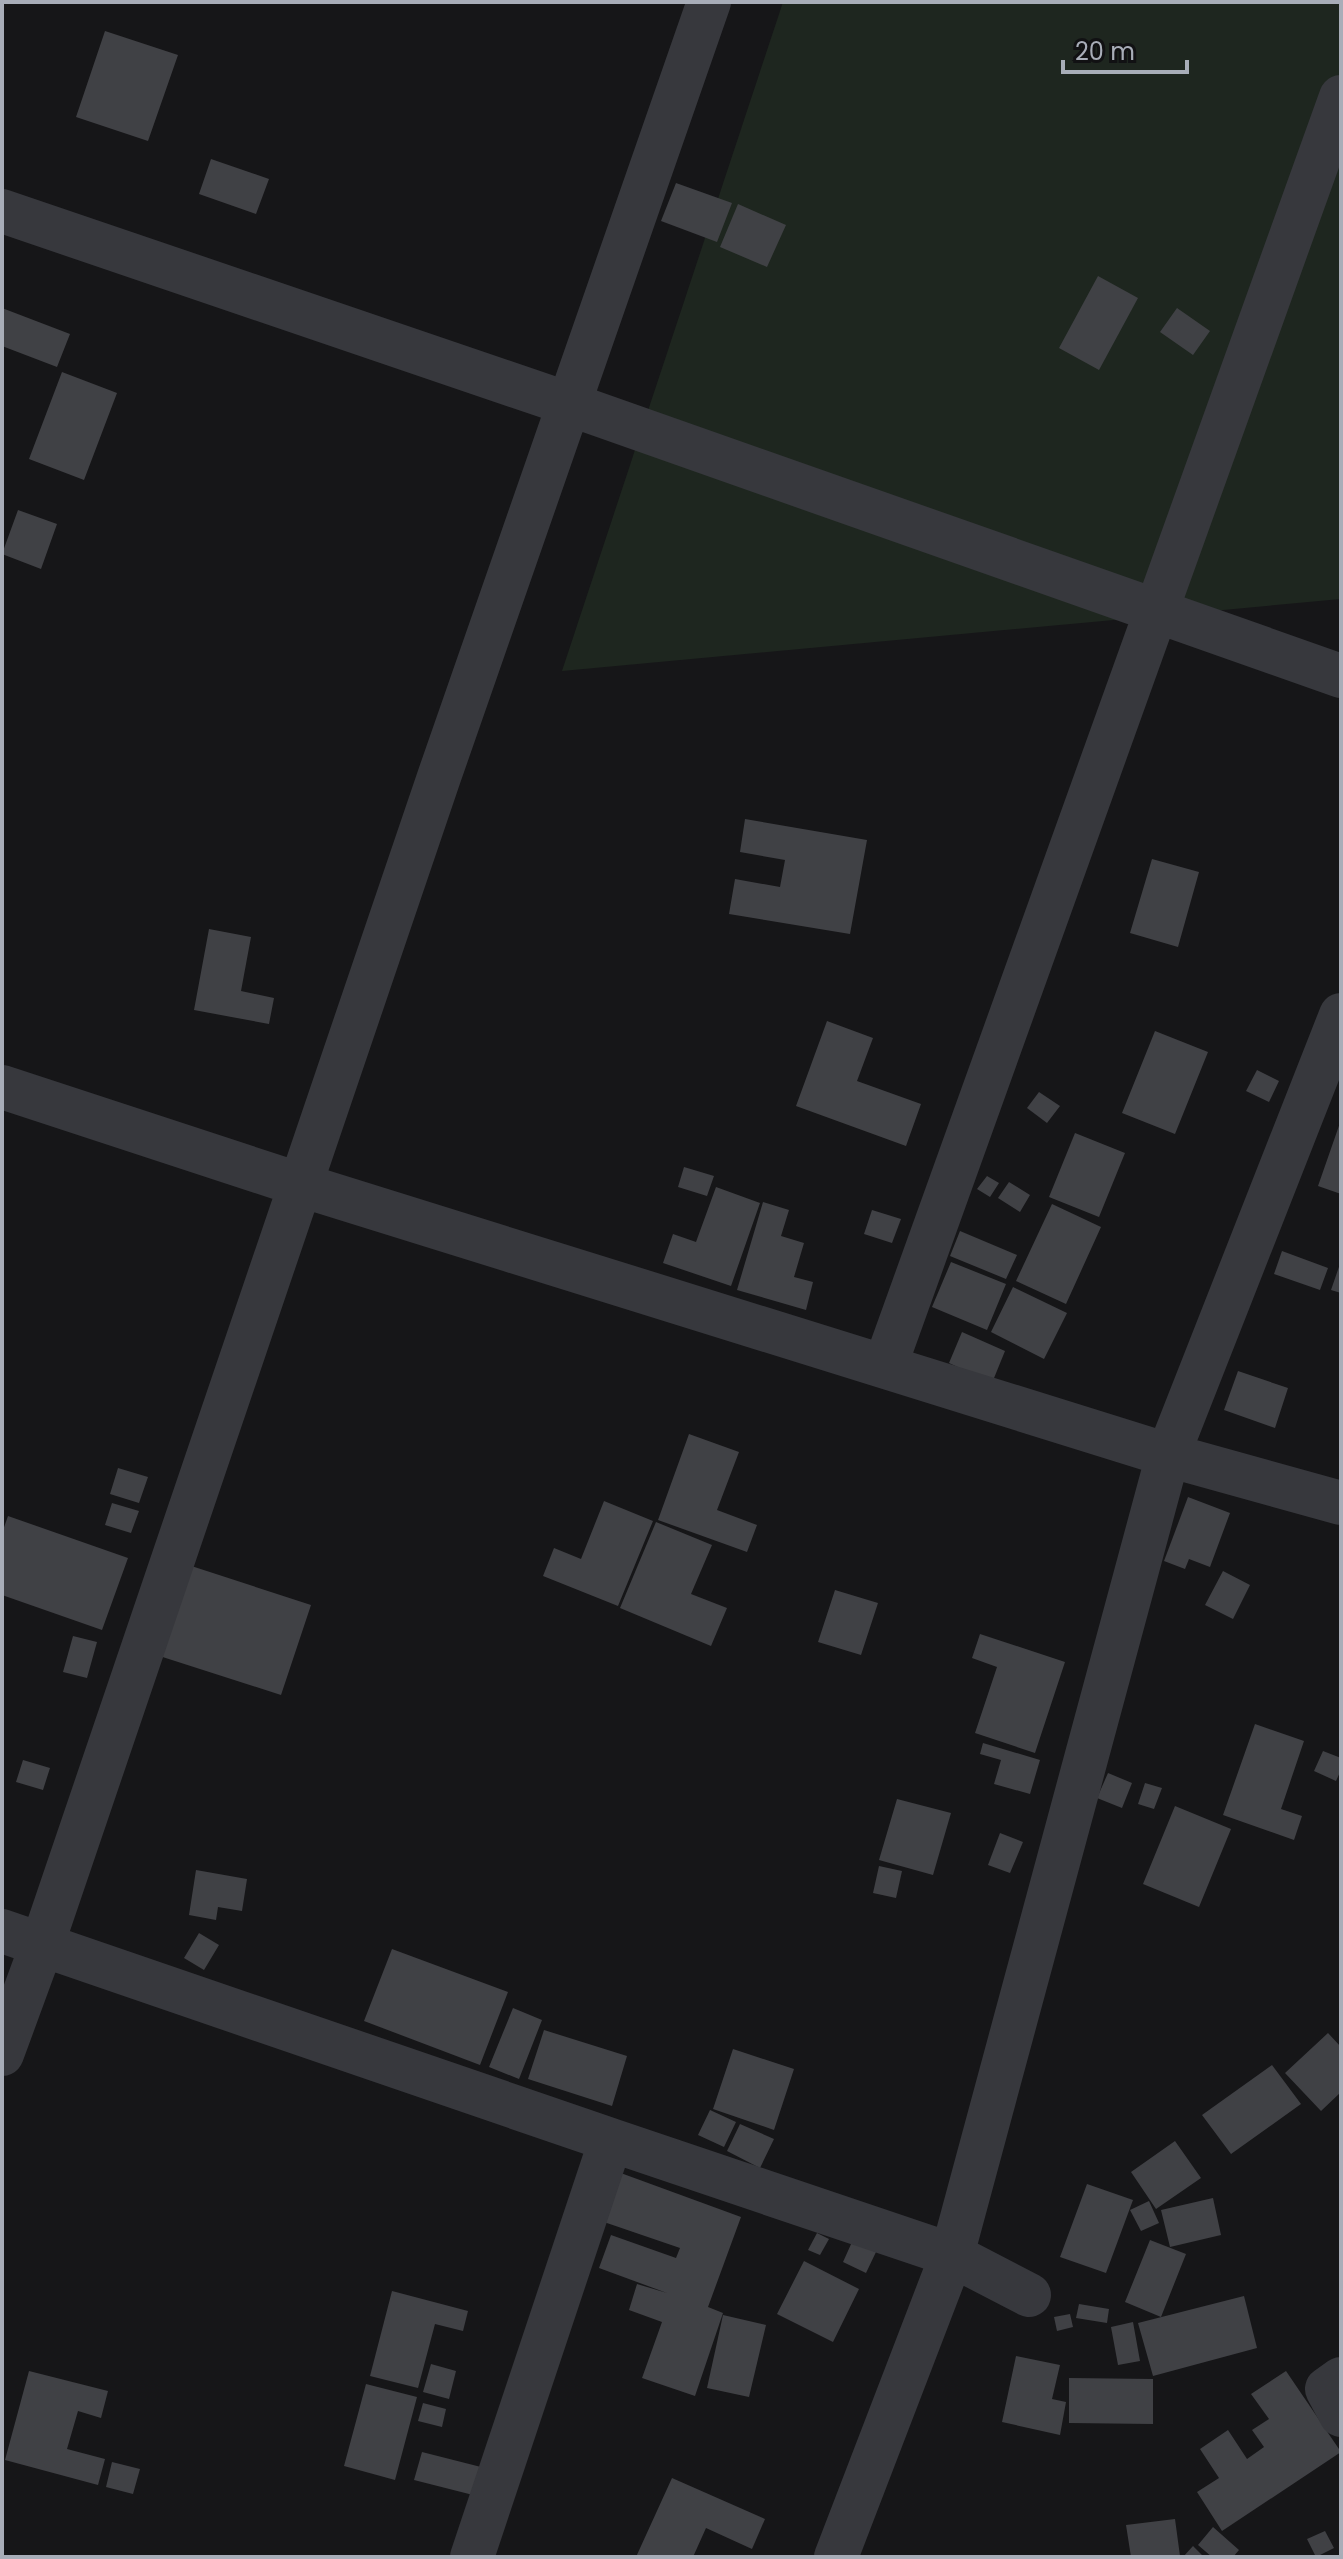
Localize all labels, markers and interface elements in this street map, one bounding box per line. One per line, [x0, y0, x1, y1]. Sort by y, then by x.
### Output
scale bar [1063, 24, 1187, 74]
text: 20 m [1075, 35, 1135, 68]

